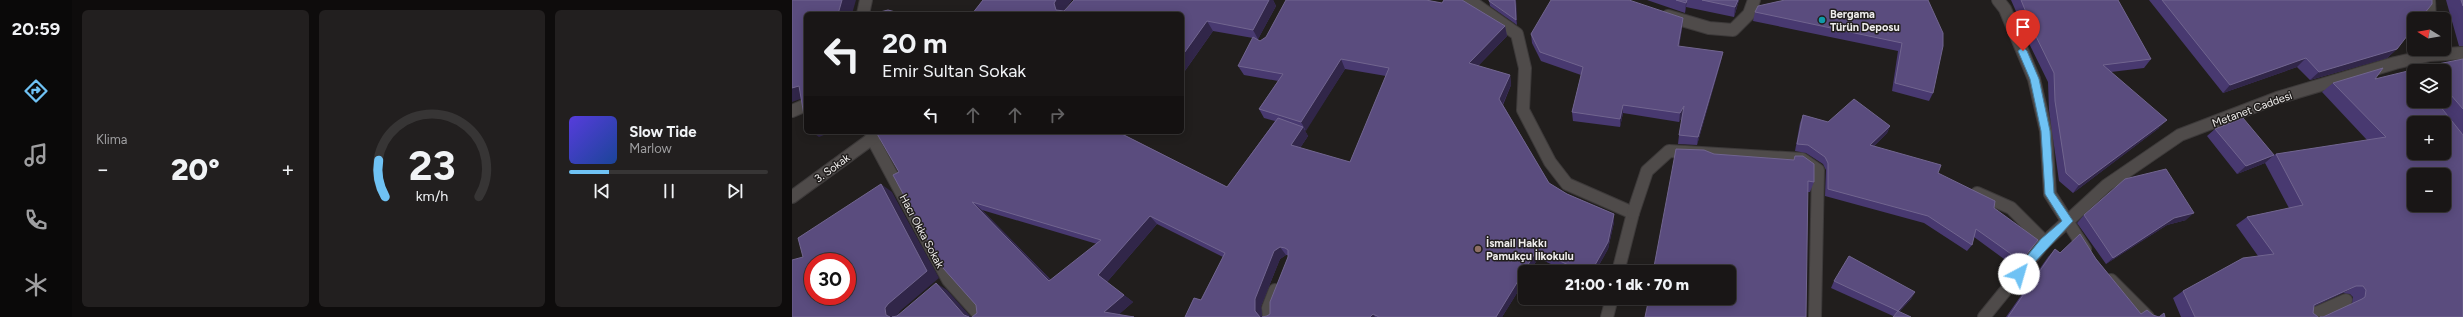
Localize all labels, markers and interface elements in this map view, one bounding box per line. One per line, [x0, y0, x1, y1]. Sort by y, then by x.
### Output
place label: Bergama Türün Deposu [1830, 8, 1900, 34]
pin [2006, 10, 2040, 51]
north arrow [2407, 12, 2451, 56]
map controls [2407, 12, 2451, 212]
marker: Bergama Türün Deposu [1817, 15, 1827, 25]
icon: arrive [2012, 16, 2034, 38]
text: 20:59 [12, 18, 60, 40]
text: 20 m [882, 26, 947, 60]
icon: left [816, 28, 868, 80]
text: Emir Sultan Sokak [882, 60, 1026, 82]
button: layers [2407, 64, 2451, 108]
icon: directions [22, 77, 50, 105]
street label: Metanet Caddesi [2210, 89, 2294, 130]
icon: left [920, 104, 942, 126]
icon: ahead [962, 104, 984, 126]
icon: ahead [1004, 104, 1026, 126]
icon: right [1046, 104, 1068, 126]
button: + [2407, 116, 2451, 160]
text: Slow Tide [629, 123, 697, 141]
text: Klima [96, 132, 128, 147]
text: 23 [408, 139, 456, 189]
icon: music [22, 141, 50, 169]
text: Marlow [629, 141, 672, 156]
text: 20° [171, 151, 220, 188]
street label: 3. Sokak [812, 151, 853, 186]
text: − [96, 156, 110, 183]
text: + [281, 156, 295, 183]
button: − [2407, 168, 2451, 212]
icon: previous [591, 180, 613, 202]
icon: pause [658, 180, 680, 202]
icon: next [724, 180, 746, 202]
text: km/h [416, 186, 448, 204]
street label: Hacı Okka Sokak [897, 192, 947, 271]
icon: phone [22, 206, 50, 234]
place label: İsmail Hakkı Pamukçu İlkokulu [1486, 236, 1574, 263]
marker: İsmail Hakkı Pamukçu İlkokulu [1473, 244, 1483, 254]
speed limit sign: 30 [804, 253, 856, 305]
position arrow [1998, 253, 2040, 295]
icon: climate [22, 271, 50, 299]
text: 21:00 · 1 dk · 70 m [1565, 276, 1689, 294]

